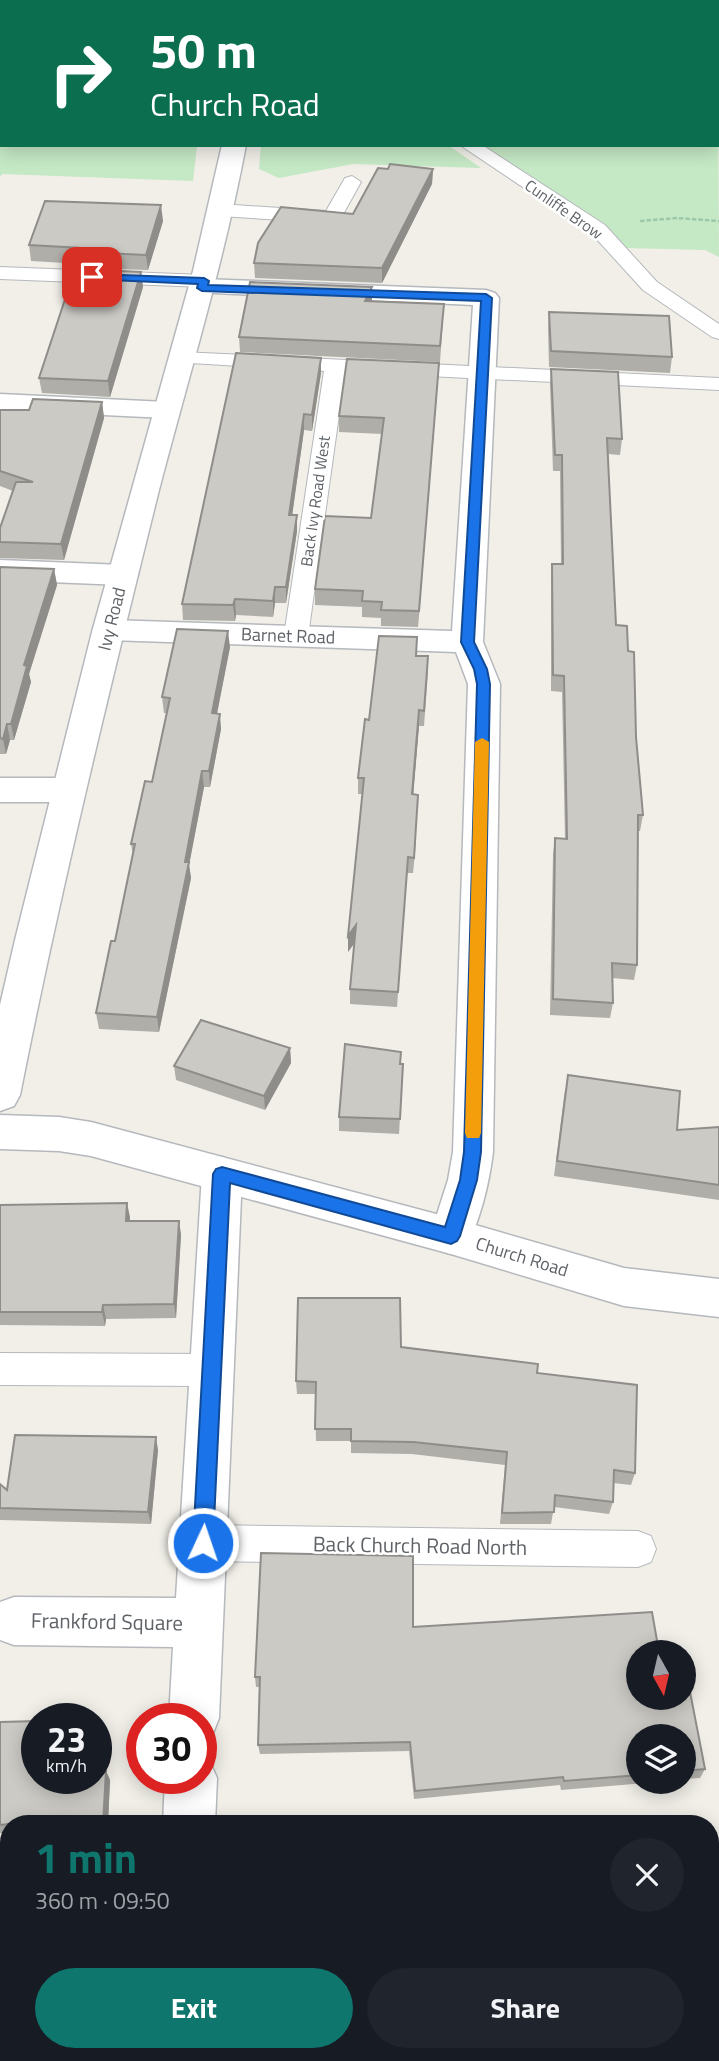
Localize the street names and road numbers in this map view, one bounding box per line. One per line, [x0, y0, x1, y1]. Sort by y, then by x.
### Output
street label: Cunliffe Brow [520, 173, 608, 245]
street label: Back Ivy Road West [294, 434, 336, 568]
street label: Ivy Road [91, 584, 132, 654]
street label: Barnet Road [240, 620, 336, 651]
street label: Church Road [473, 1230, 572, 1283]
street label: Back Church Road North [313, 1527, 527, 1563]
street label: Frankford Square [31, 1604, 183, 1638]

